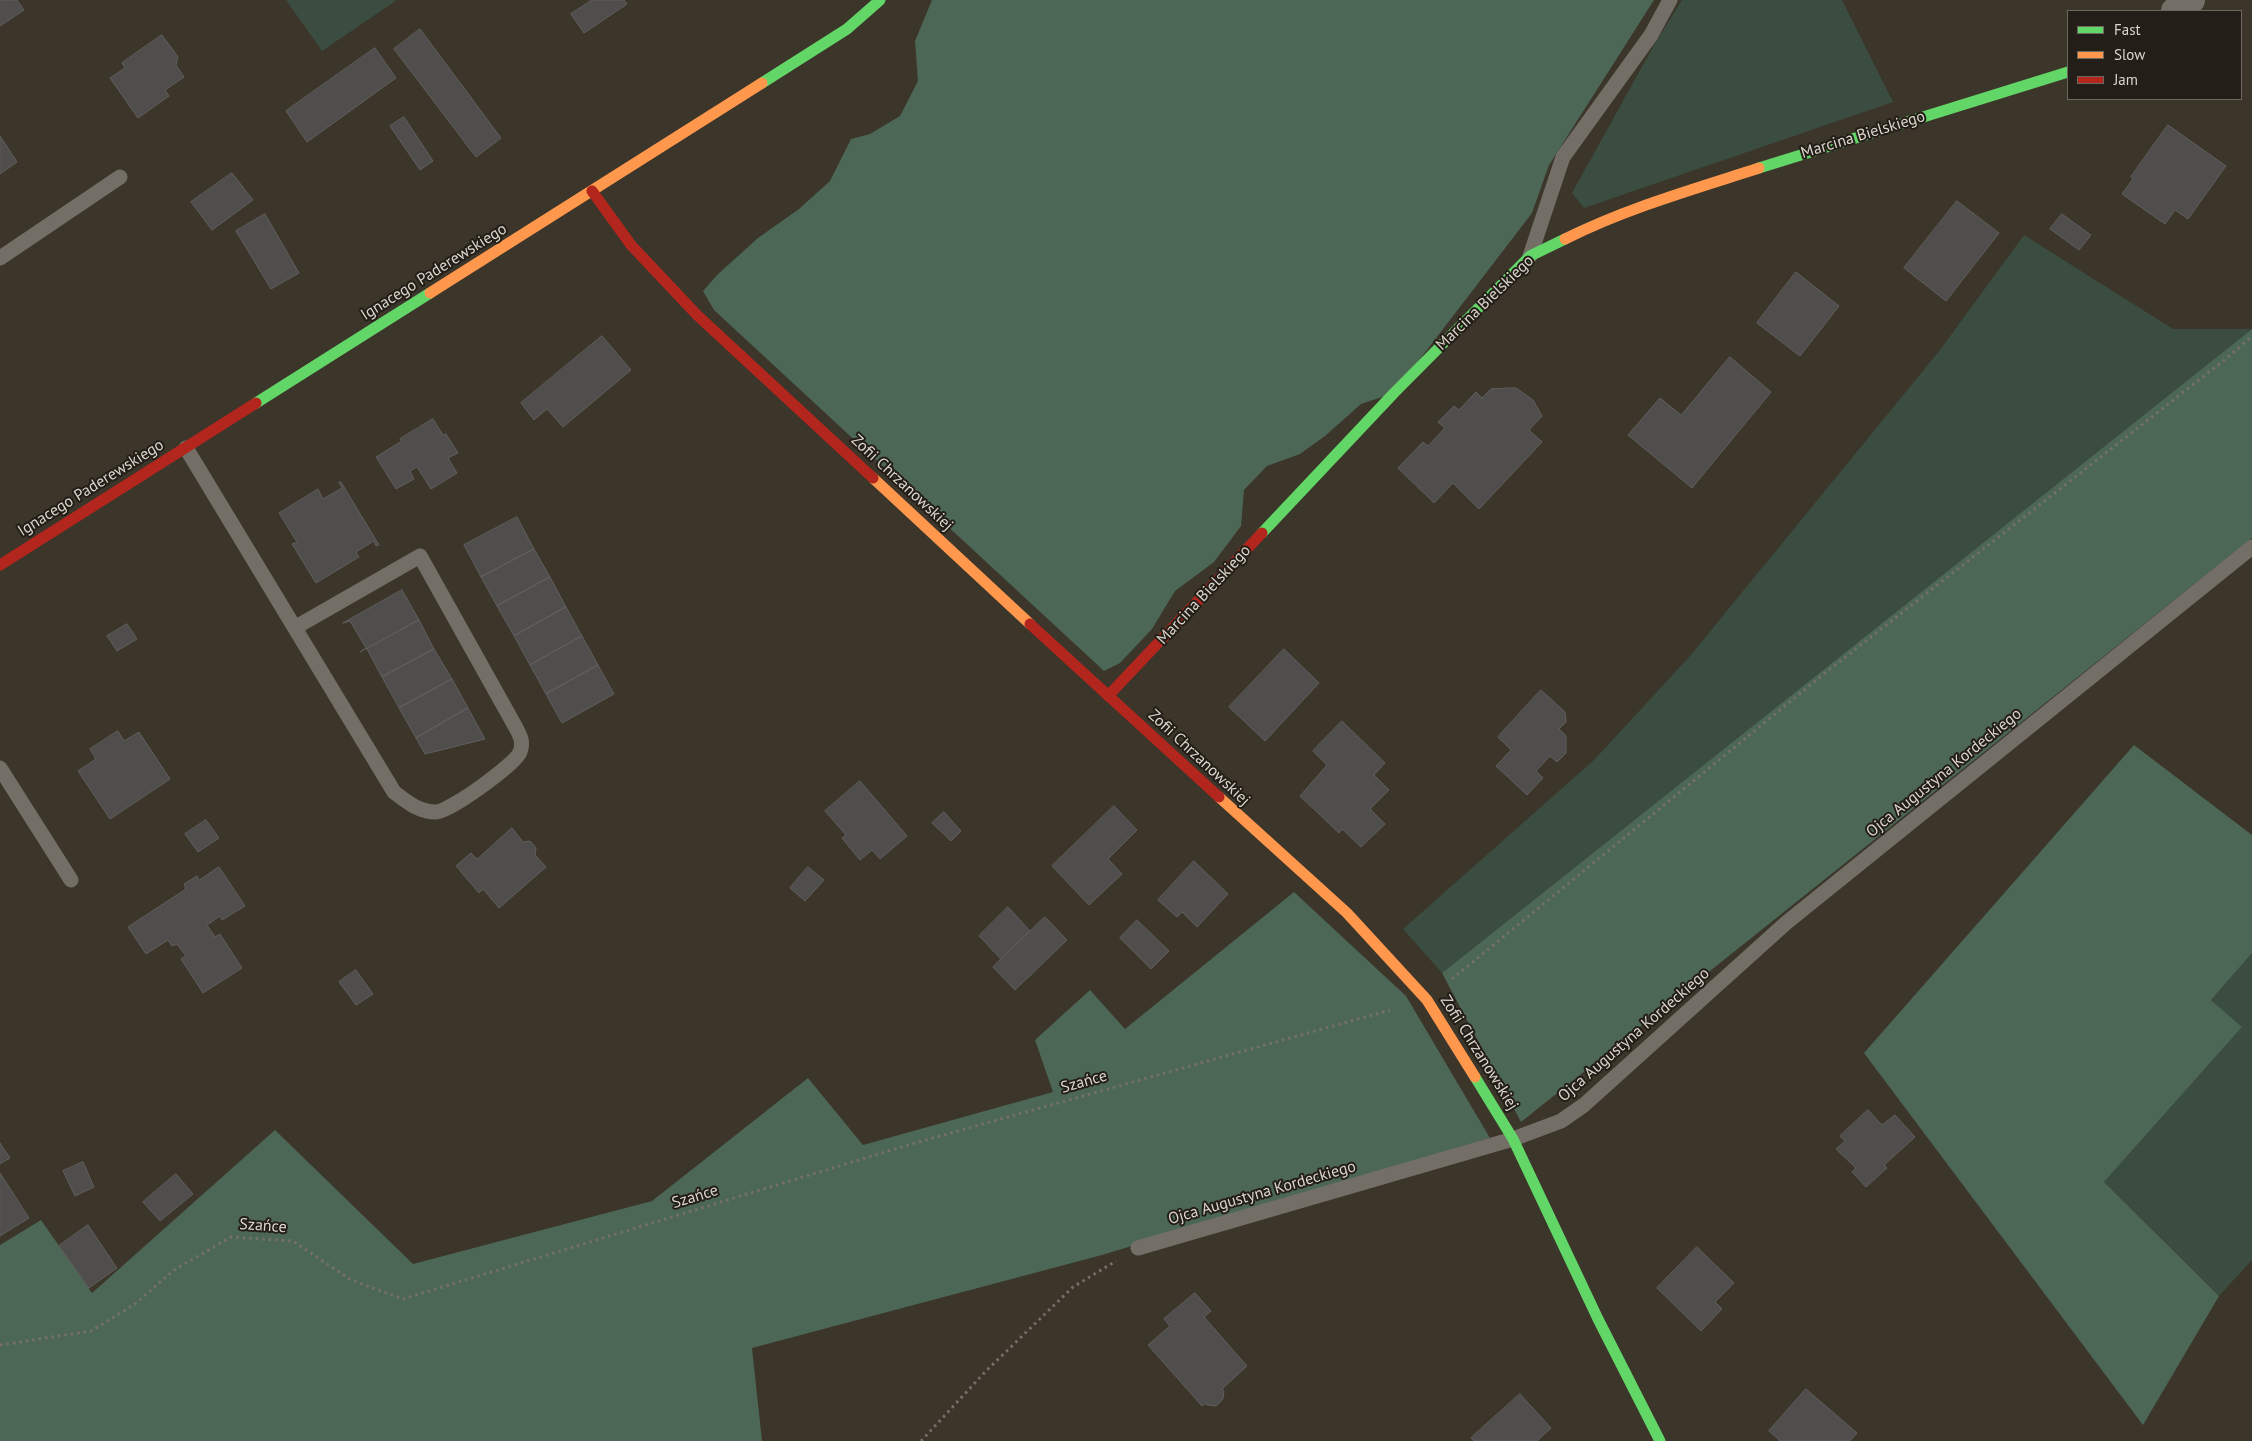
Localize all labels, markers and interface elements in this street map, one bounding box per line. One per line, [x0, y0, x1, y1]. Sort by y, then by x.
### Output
legend [2067, 10, 2242, 100]
text: Fast [2114, 20, 2141, 39]
text: Slow [2114, 45, 2145, 64]
text: Jam [2114, 70, 2138, 89]
street label: Marcina Bielskiego [1799, 107, 1927, 163]
street label: Ignacego Paderewskiego [358, 219, 510, 325]
street label: Marcina Bielskiego [1432, 251, 1538, 355]
street label: Zofii Chrzanowskiej [847, 431, 957, 535]
street label: Ignacego Paderewskiego [15, 435, 167, 541]
street label: Marcina Bielskiego [1153, 541, 1255, 649]
street label: Ojca Augustyna Kordeckiego [1862, 704, 2026, 842]
street label: Zofii Chrzanowskiej [1144, 706, 1254, 810]
street label: Ojca Augustyna Kordeckiego [1554, 964, 1714, 1106]
street label: Zofii Chrzanowskiej [1436, 992, 1522, 1114]
street label: Szańce [1059, 1066, 1109, 1098]
street label: Ojca Augustyna Kordeckiego [1166, 1157, 1358, 1229]
street label: Szańce [670, 1181, 720, 1213]
street label: Szańce [239, 1215, 287, 1237]

